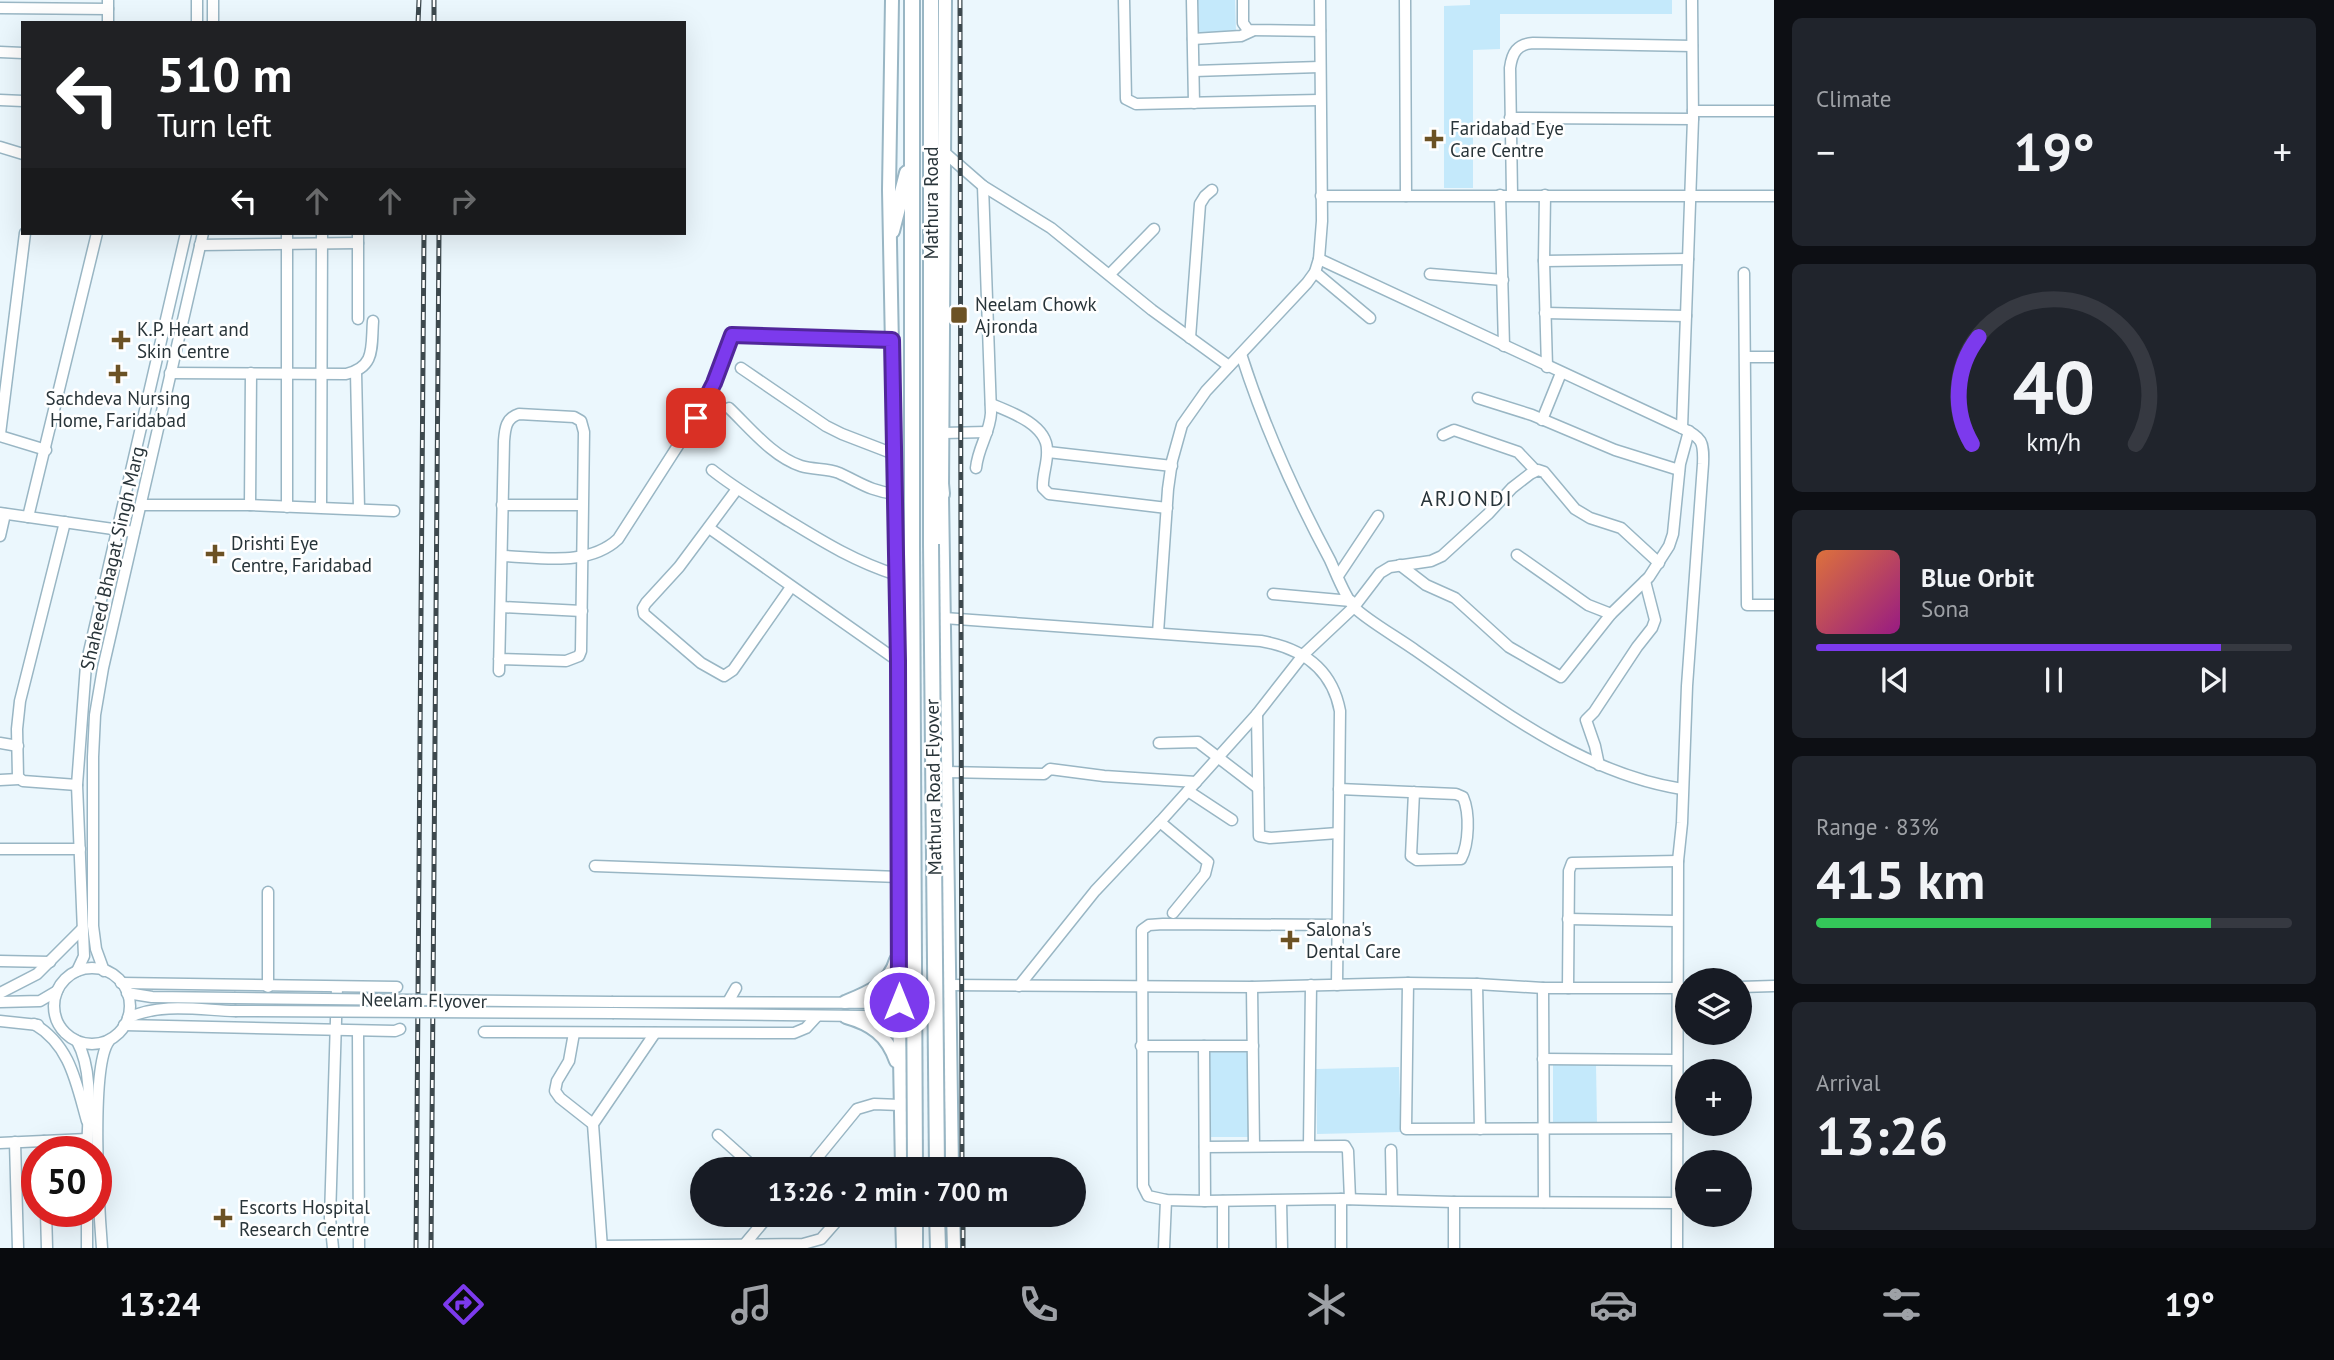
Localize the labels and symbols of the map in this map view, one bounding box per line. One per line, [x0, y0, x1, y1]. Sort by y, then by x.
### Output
place label: Faridabad Eye Care Centre [1450, 116, 1564, 162]
marker: Faridabad Eye Care Centre [1424, 129, 1444, 149]
street label: Mathura Road [919, 147, 943, 259]
place label: Neelam Chowk Ajronda [975, 292, 1097, 338]
marker: Neelam Chowk Ajronda [949, 305, 969, 325]
place label: K.P. Heart and Skin Centre [137, 317, 249, 363]
marker: K.P. Heart and Skin Centre [111, 330, 131, 350]
marker: Sachdeva Nursing Home, Faridabad [108, 364, 128, 384]
place label: Sachdeva Nursing Home, Faridabad [46, 386, 190, 432]
pin [666, 388, 726, 448]
street label: Shaheed Bhagat Singh Marg [75, 444, 149, 672]
district label: ARJONDI [1420, 485, 1514, 512]
place label: Drishti Eye Centre, Faridabad [231, 531, 372, 577]
marker: Drishti Eye Centre, Faridabad [205, 544, 225, 564]
street label: Mathura Road Flyover [919, 698, 947, 876]
place label: Salona's Dental Care [1306, 917, 1401, 963]
marker: Salona's Dental Care [1280, 930, 1300, 950]
position arrow [862, 965, 936, 1039]
street label: Neelam Flyover [361, 987, 488, 1013]
speed limit sign: 50 [21, 1136, 112, 1227]
place label: Escorts Hospital Research Centre [239, 1195, 370, 1241]
marker: Escorts Hospital Research Centre [213, 1208, 233, 1228]

